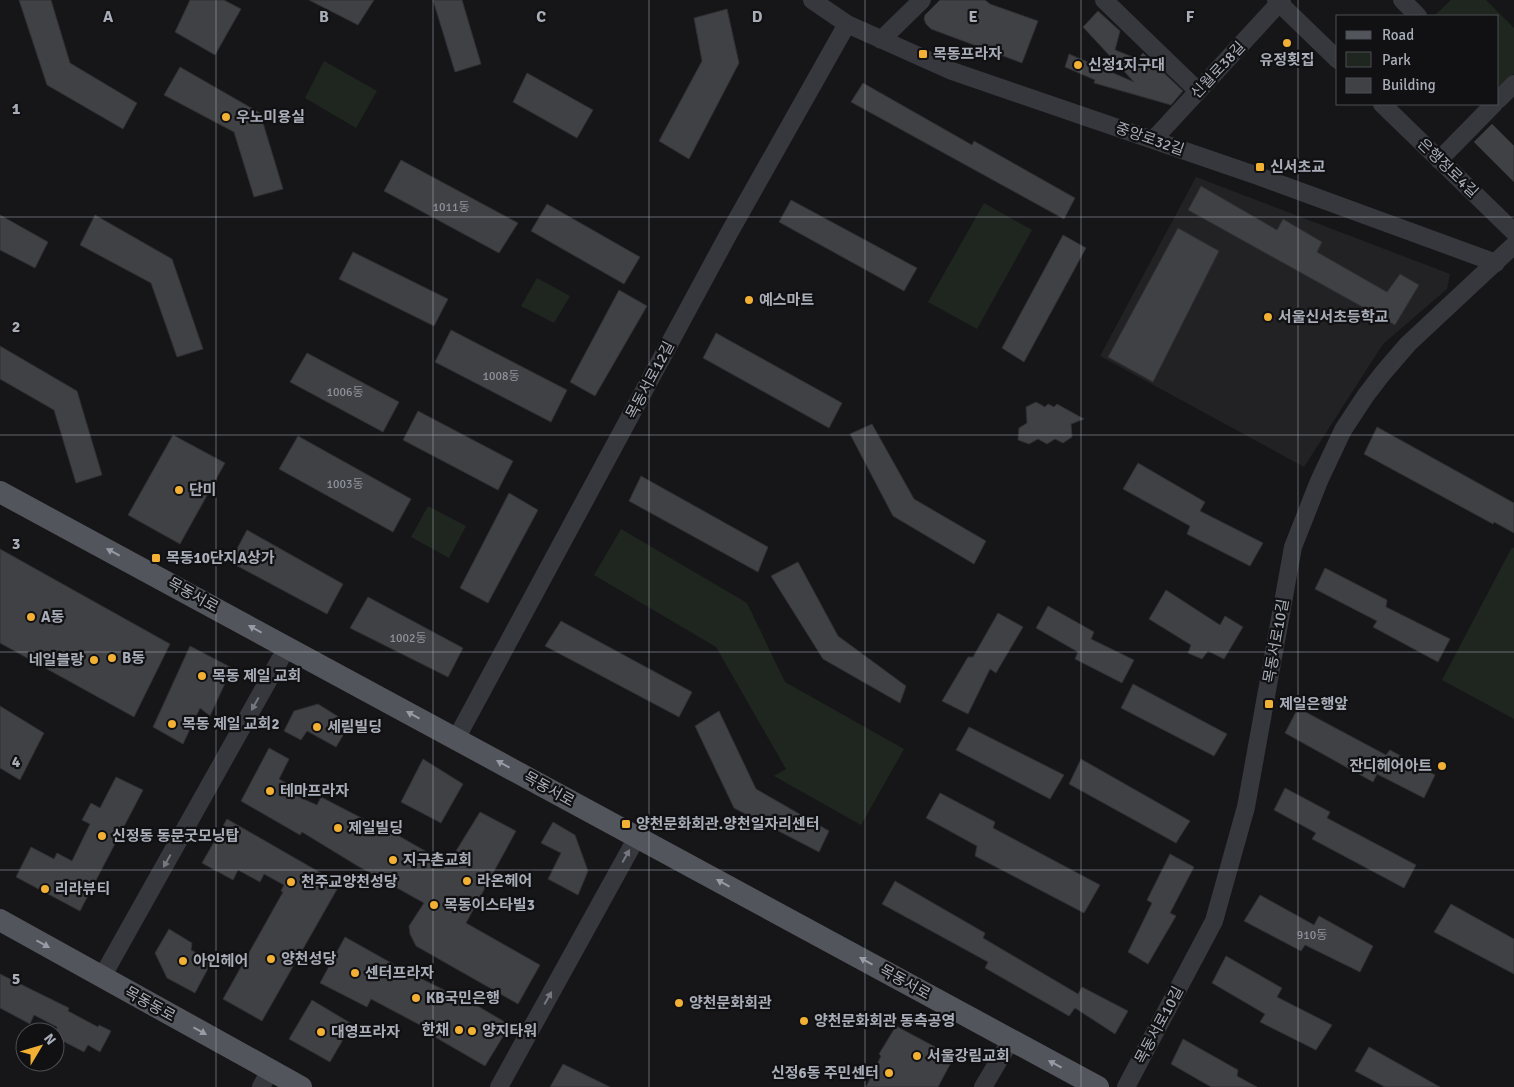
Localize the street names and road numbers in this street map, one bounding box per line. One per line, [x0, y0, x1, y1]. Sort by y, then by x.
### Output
street label: 신월로38길 [1187, 38, 1249, 102]
street label: 중앙로32길 [1113, 119, 1187, 159]
street label: 은행정로4길 [1414, 135, 1482, 201]
street label: 목동서로12길 [622, 338, 678, 422]
street label: 목동서로 [164, 574, 222, 616]
street label: 목동서로10길 [1260, 597, 1292, 685]
street label: 목동서로 [520, 768, 578, 810]
street label: 목동서로 [876, 961, 934, 1003]
street label: 목동동로 [121, 983, 179, 1025]
street label: 목동서로10길 [1131, 983, 1187, 1067]

